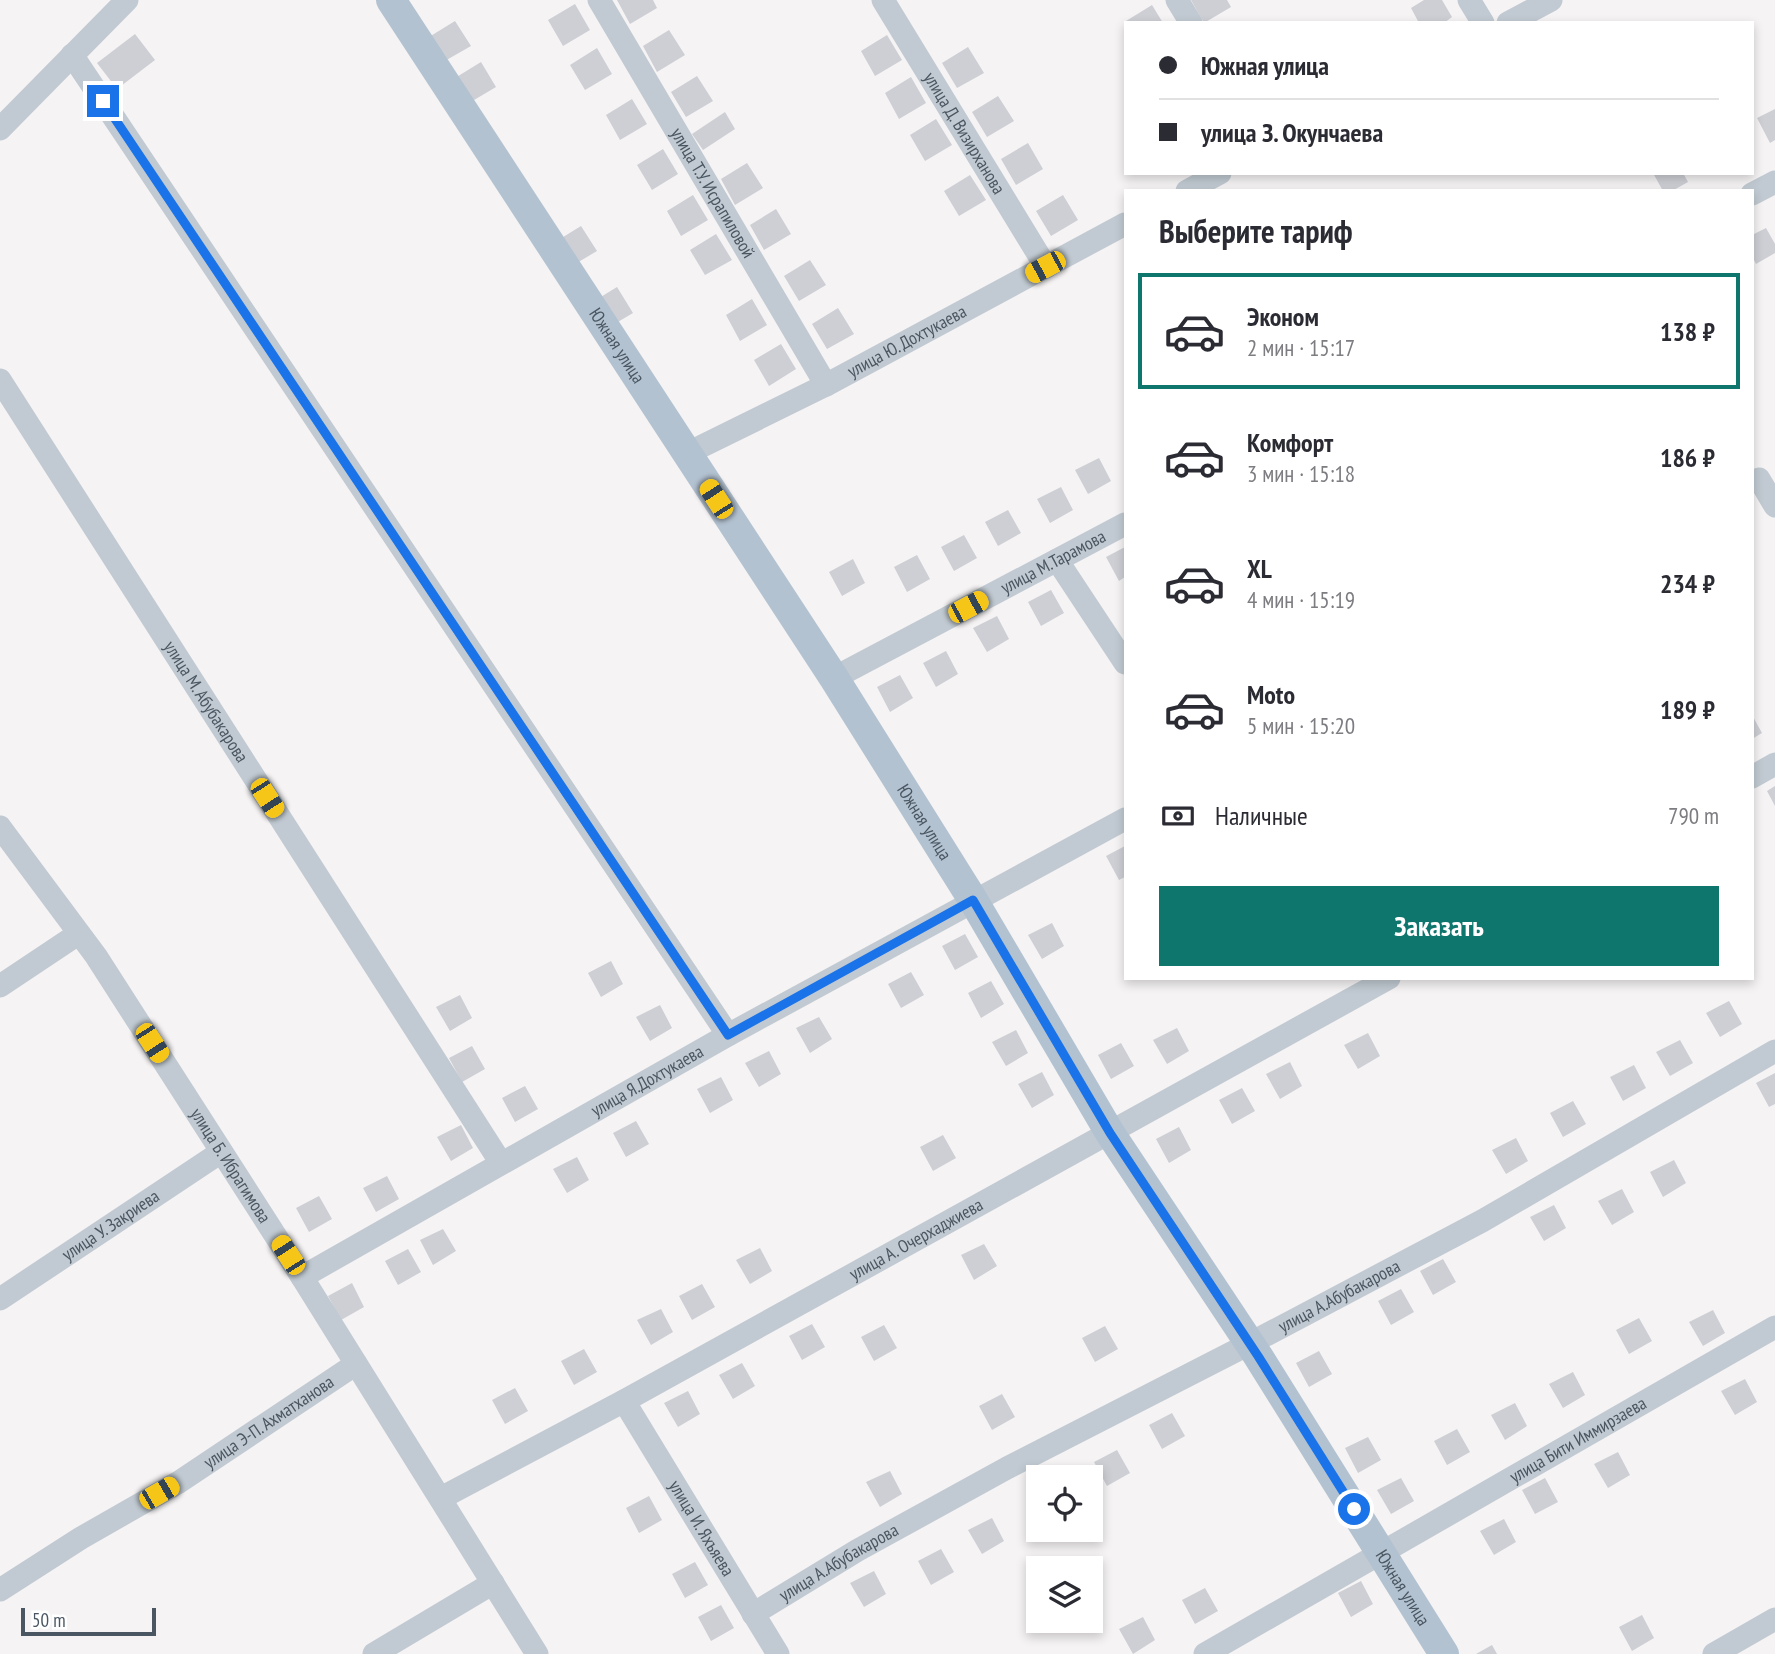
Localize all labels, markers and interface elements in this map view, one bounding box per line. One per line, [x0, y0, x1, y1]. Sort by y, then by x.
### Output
text: Южная улица [1201, 49, 1329, 82]
street label: улица Д. Визирханова [919, 68, 1011, 198]
route end [87, 85, 119, 117]
text: улица З. Окунчаева [1201, 116, 1383, 149]
street label: улица Т.У. Исрапиловой [666, 123, 760, 262]
text: Выберите тариф [1159, 210, 1353, 252]
car [1022, 248, 1069, 286]
street label: улица Ю. Дохтукаева [843, 300, 970, 382]
icon: car [1163, 300, 1226, 363]
text: Эконом [1247, 300, 1319, 333]
street label: Южная улица [584, 303, 650, 387]
text: 138 ₽ [1660, 315, 1715, 348]
text: 2 мин · 15:17 [1247, 333, 1355, 362]
icon: car [1163, 426, 1226, 489]
text: Комфорт [1247, 426, 1333, 459]
text: 186 ₽ [1660, 441, 1715, 474]
text: 3 мин · 15:18 [1247, 459, 1355, 488]
car [696, 476, 737, 522]
street label: улица М.Тарамова [997, 524, 1109, 599]
icon: car [1163, 552, 1226, 615]
text: XL [1247, 552, 1272, 585]
text: 234 ₽ [1660, 567, 1715, 600]
text: 4 мин · 15:19 [1247, 585, 1355, 614]
car [945, 588, 992, 626]
street label: улица М. Абубакарова [159, 636, 254, 767]
icon: car [1163, 678, 1226, 741]
text: Moto [1247, 678, 1295, 711]
text: 189 ₽ [1660, 693, 1715, 726]
text: 5 мин · 15:20 [1247, 711, 1355, 740]
car [247, 775, 288, 821]
street label: Южная улица [892, 780, 957, 864]
icon: cash [1159, 797, 1197, 835]
text: Наличные [1215, 799, 1308, 832]
text: 790 m [1668, 801, 1719, 830]
button: Заказать [1159, 886, 1719, 966]
car [132, 1020, 173, 1066]
street label: улица Я.Дохтукаева [587, 1039, 707, 1121]
street label: улица Б. Ибрагимова [186, 1104, 276, 1227]
street label: улица У. Закриева [57, 1184, 164, 1266]
street label: улица А. Очерхаджиева [845, 1193, 987, 1285]
car [268, 1232, 309, 1278]
street label: улица А.Абубакарова [1274, 1254, 1404, 1337]
street label: улица Э-П. Ахматханова [199, 1370, 338, 1473]
street label: улица Бити Иммирзаева [1505, 1391, 1650, 1488]
map controls [1026, 1465, 1103, 1633]
button: locate [1026, 1465, 1103, 1542]
car [136, 1473, 183, 1513]
street label: улица И. Яхъяева [664, 1476, 740, 1580]
route start [1338, 1493, 1370, 1525]
street label: улица А.Абубакарова [775, 1518, 902, 1606]
street label: Южная улица [1371, 1545, 1435, 1630]
button: layers [1026, 1556, 1103, 1633]
scale bar [21, 1605, 156, 1637]
text: 50 m [32, 1608, 66, 1632]

